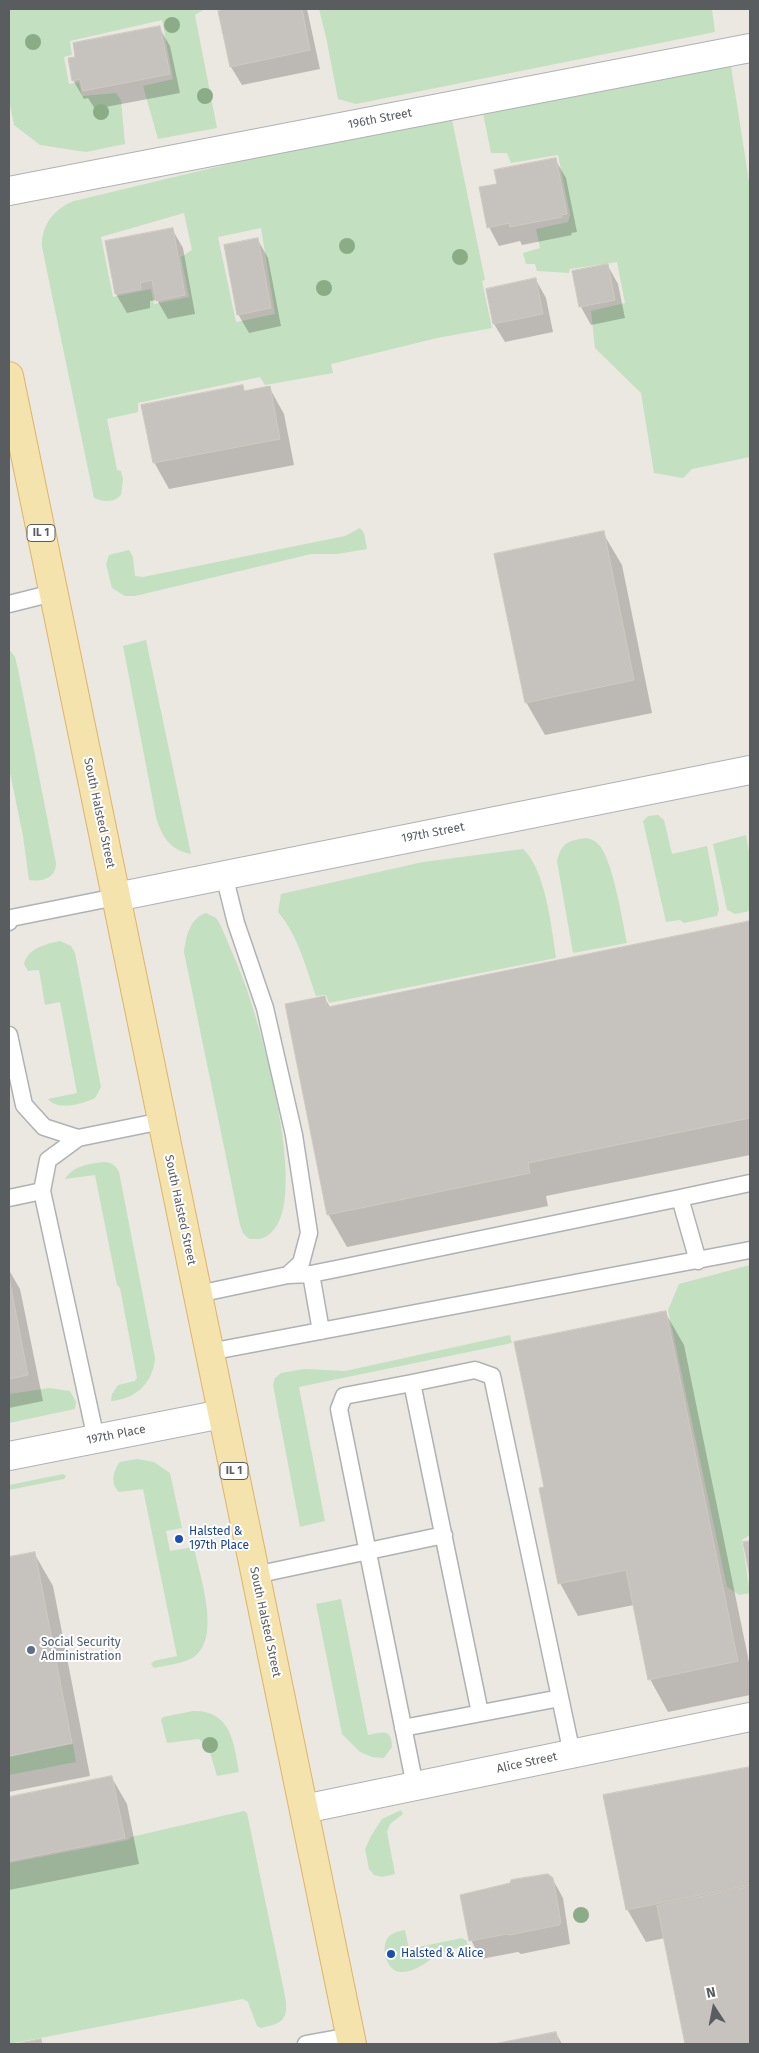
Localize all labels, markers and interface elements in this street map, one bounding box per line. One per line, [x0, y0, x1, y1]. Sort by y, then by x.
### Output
street label: 196th Street [347, 106, 413, 132]
road number: IL 1 [27, 524, 55, 542]
street label: South Halsted Street [80, 757, 118, 869]
street label: 197th Street [400, 820, 466, 846]
street label: South Halsted Street [161, 1154, 199, 1266]
street label: 197th Place [85, 1422, 147, 1448]
road number: IL 1 [220, 1462, 248, 1480]
place label: Halsted & 197th Place [189, 1525, 249, 1553]
marker: Halsted & 197th Place [173, 1533, 185, 1545]
street label: South Halsted Street [246, 1566, 284, 1678]
place label: Social Security Administration [41, 1636, 122, 1664]
marker: Social Security Administration [25, 1644, 37, 1656]
street label: Alice Street [495, 1750, 559, 1776]
place label: Halsted & Alice [401, 1947, 483, 1961]
marker: Halsted & Alice [385, 1948, 397, 1960]
north arrow [689, 1983, 739, 2033]
text: N [705, 1984, 717, 2002]

